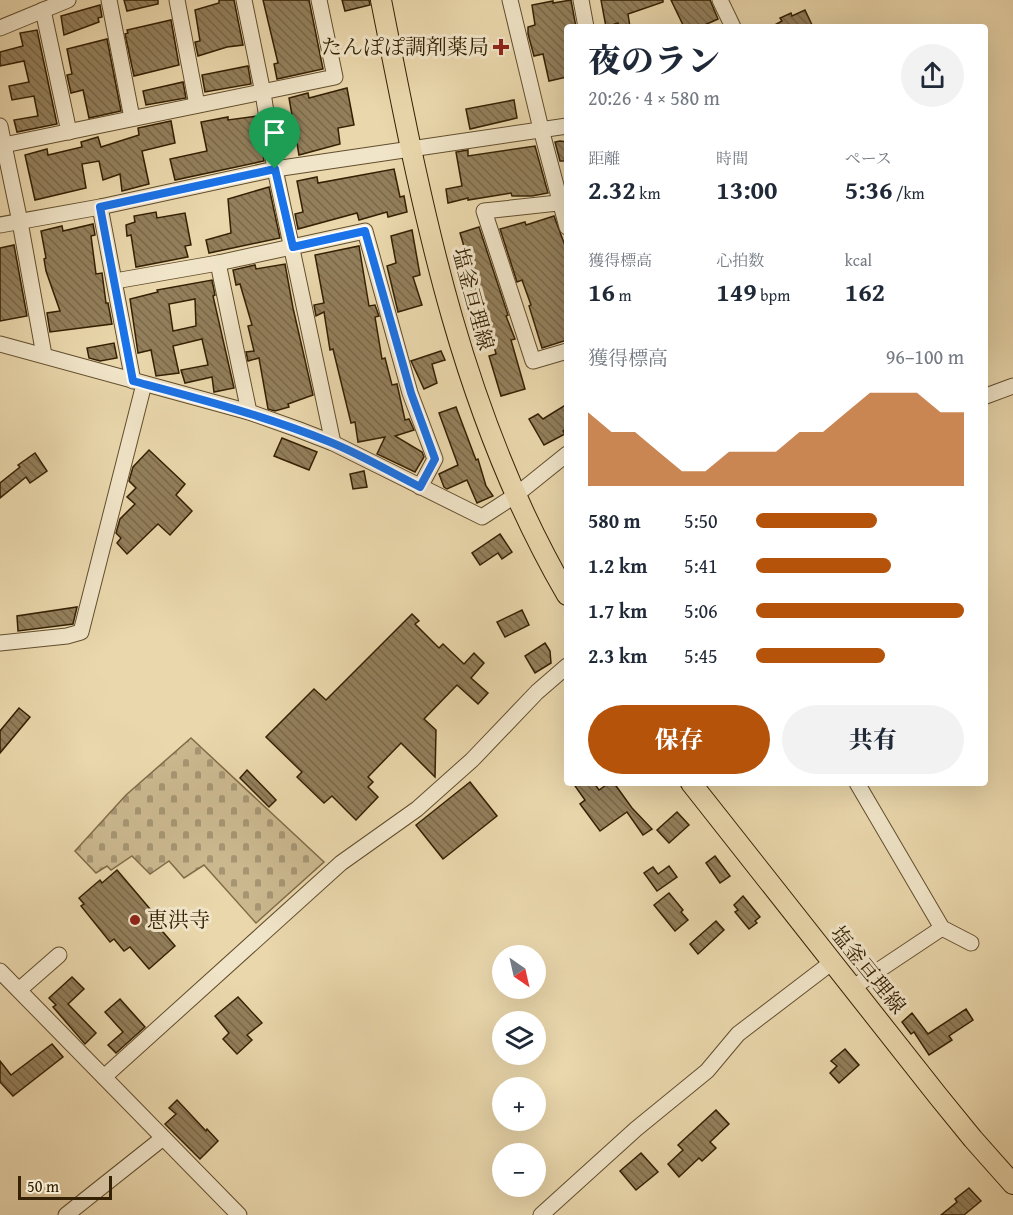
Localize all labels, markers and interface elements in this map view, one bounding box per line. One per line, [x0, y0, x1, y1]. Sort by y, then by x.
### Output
place label: たんぽぽ調剤薬局 [321, 31, 489, 62]
text: 夜のラン [588, 36, 720, 84]
marker: たんぽぽ調剤薬局 [494, 40, 508, 54]
button: share [901, 44, 964, 107]
text: 20:26 · 4 × 580 m [588, 83, 720, 112]
pin [249, 107, 300, 169]
icon: arrive [258, 116, 291, 149]
text: 距離 [588, 146, 620, 170]
text: 時間 [716, 146, 748, 170]
text: ペース [845, 146, 892, 170]
text: 2.32 [588, 170, 636, 209]
text: 13:00 [716, 170, 778, 209]
text: 5:36 [845, 170, 892, 209]
text: km [636, 181, 660, 205]
text: /km [892, 181, 925, 205]
street label: 塩釜亘理線 [445, 244, 502, 354]
text: 獲得標高 [588, 248, 652, 272]
text: 心拍数 [716, 248, 764, 272]
text: kcal [845, 248, 872, 272]
text: 16 [588, 272, 615, 311]
text: 149 [716, 272, 757, 311]
text: 162 [845, 272, 885, 311]
text: m [615, 283, 632, 307]
text: bpm [757, 283, 790, 307]
text: 96–100 m [886, 342, 964, 371]
text: 獲得標高 [588, 343, 668, 372]
text: 580 m [588, 506, 641, 535]
text: 5:50 [684, 506, 718, 535]
text: 1.2 km [588, 551, 647, 580]
text: 5:41 [684, 551, 718, 580]
text: 1.7 km [588, 596, 647, 625]
text: 5:06 [684, 596, 718, 625]
text: 2.3 km [588, 641, 647, 670]
text: 5:45 [684, 641, 718, 670]
button: 保存 [588, 705, 770, 774]
button: 共有 [782, 705, 964, 774]
place label: 恵洪寺 [147, 904, 210, 935]
marker: 恵洪寺 [128, 913, 142, 927]
street label: 塩釜亘理線 [823, 919, 913, 1020]
north arrow [492, 945, 546, 999]
map controls [492, 945, 546, 1197]
button: layers [492, 1011, 546, 1065]
button: + [492, 1077, 546, 1131]
button: − [492, 1143, 546, 1197]
scale bar [18, 1173, 112, 1200]
text: 50 m [27, 1174, 59, 1198]

